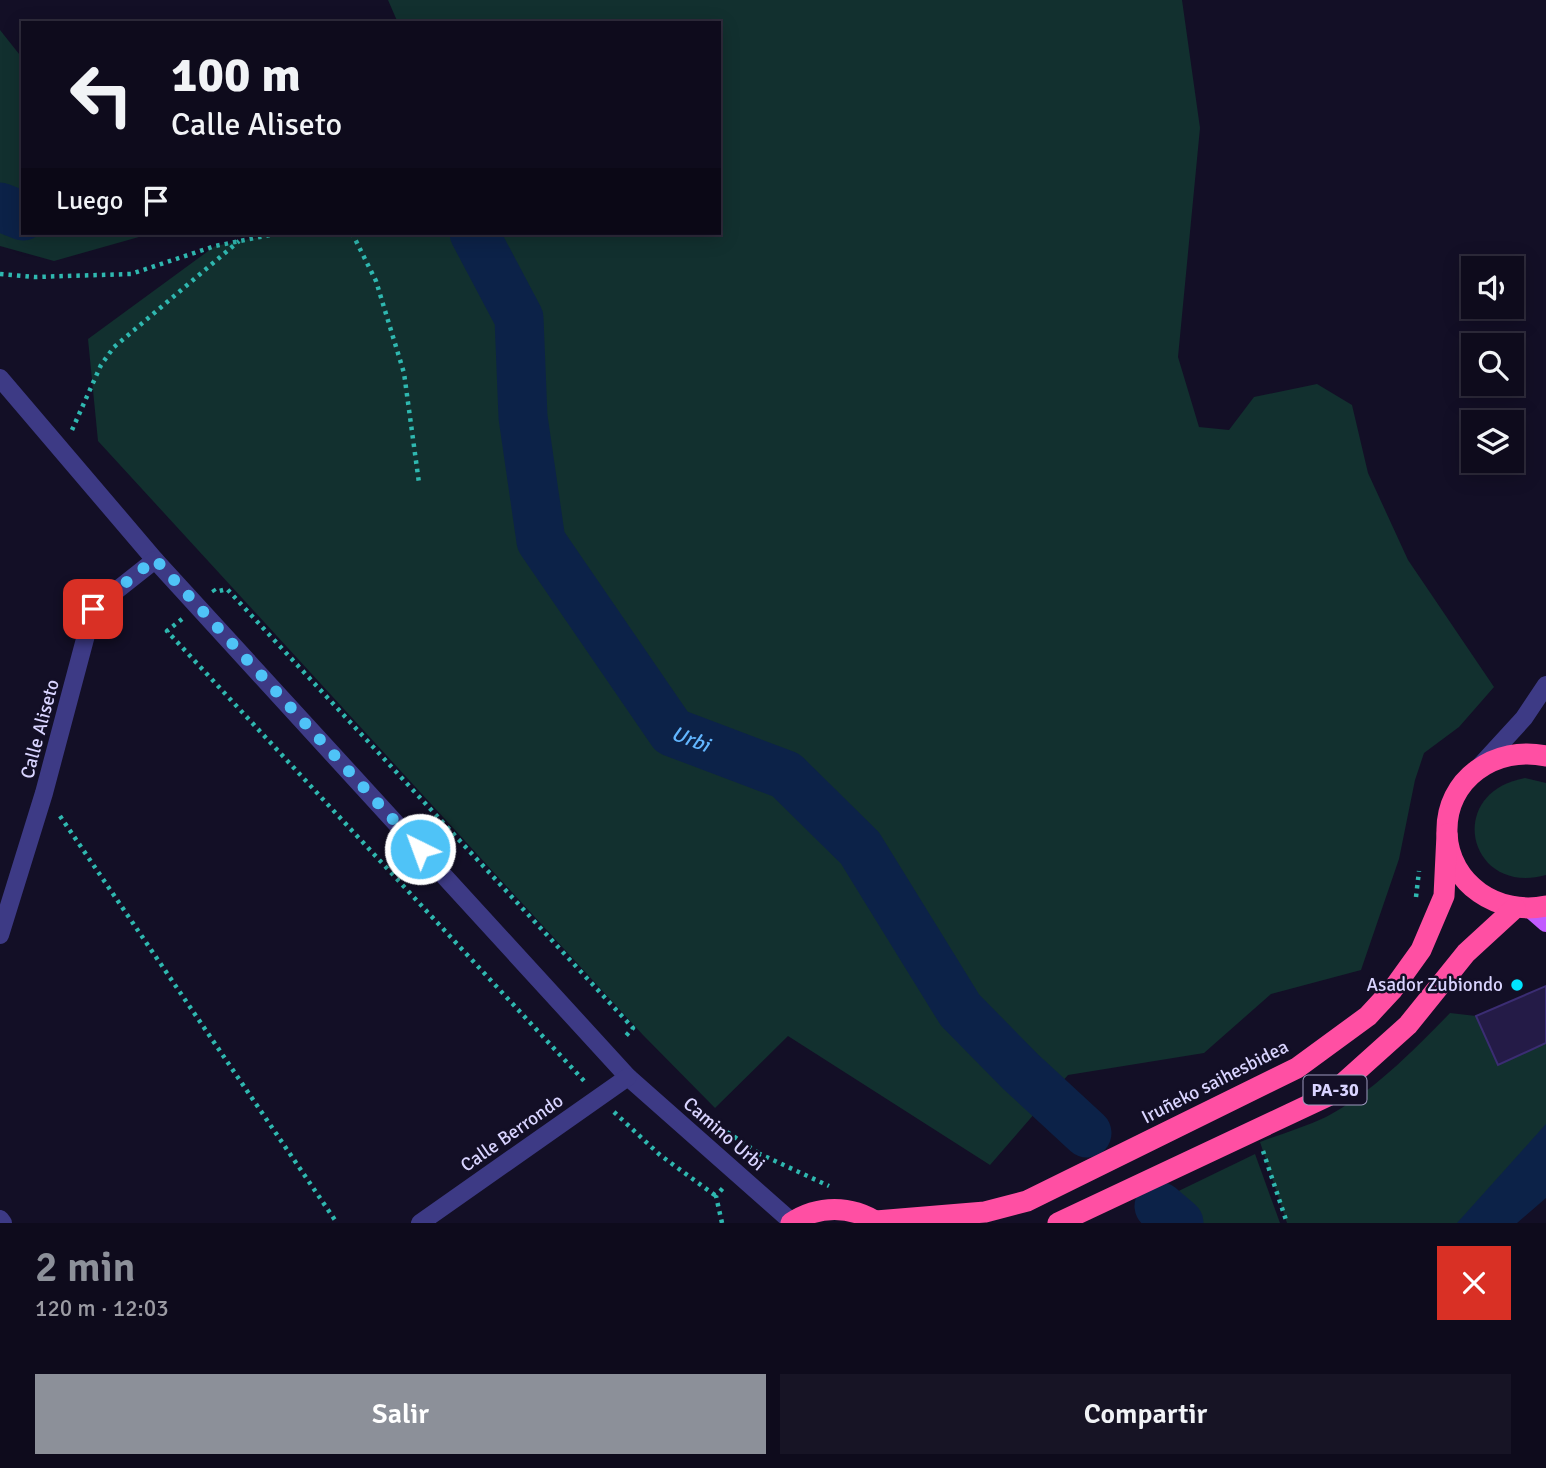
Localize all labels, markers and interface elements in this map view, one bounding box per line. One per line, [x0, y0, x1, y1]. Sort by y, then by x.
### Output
text: 100 m [171, 45, 301, 105]
icon: left [56, 49, 147, 140]
text: Calle Aliseto [171, 105, 342, 144]
icon: arrive [137, 182, 175, 220]
text: Luego [56, 185, 123, 217]
map controls [1461, 256, 1524, 473]
button: sound [1461, 256, 1524, 319]
button: search [1461, 333, 1524, 396]
button: layers [1461, 410, 1524, 473]
pin [63, 579, 123, 639]
icon: arrive [74, 590, 112, 628]
street label: Calle Aliseto [15, 677, 65, 781]
water label: Urbi [668, 720, 715, 759]
position arrow [383, 812, 457, 886]
place label: Asador Zubiondo [1366, 973, 1503, 997]
marker: Asador Zubiondo [1509, 977, 1525, 993]
street label: Iruñeko saihesbidea [1137, 1035, 1293, 1129]
road number: PA-30 [1304, 1076, 1366, 1105]
street label: Calle Berrondo [456, 1089, 568, 1177]
street label: Camino Urbi [678, 1092, 770, 1176]
text: 2 min [35, 1242, 136, 1293]
button: close [1437, 1246, 1511, 1320]
text: 120 m · 12:03 [35, 1294, 169, 1323]
button: Salir [35, 1374, 766, 1454]
button: Compartir [780, 1374, 1511, 1454]

